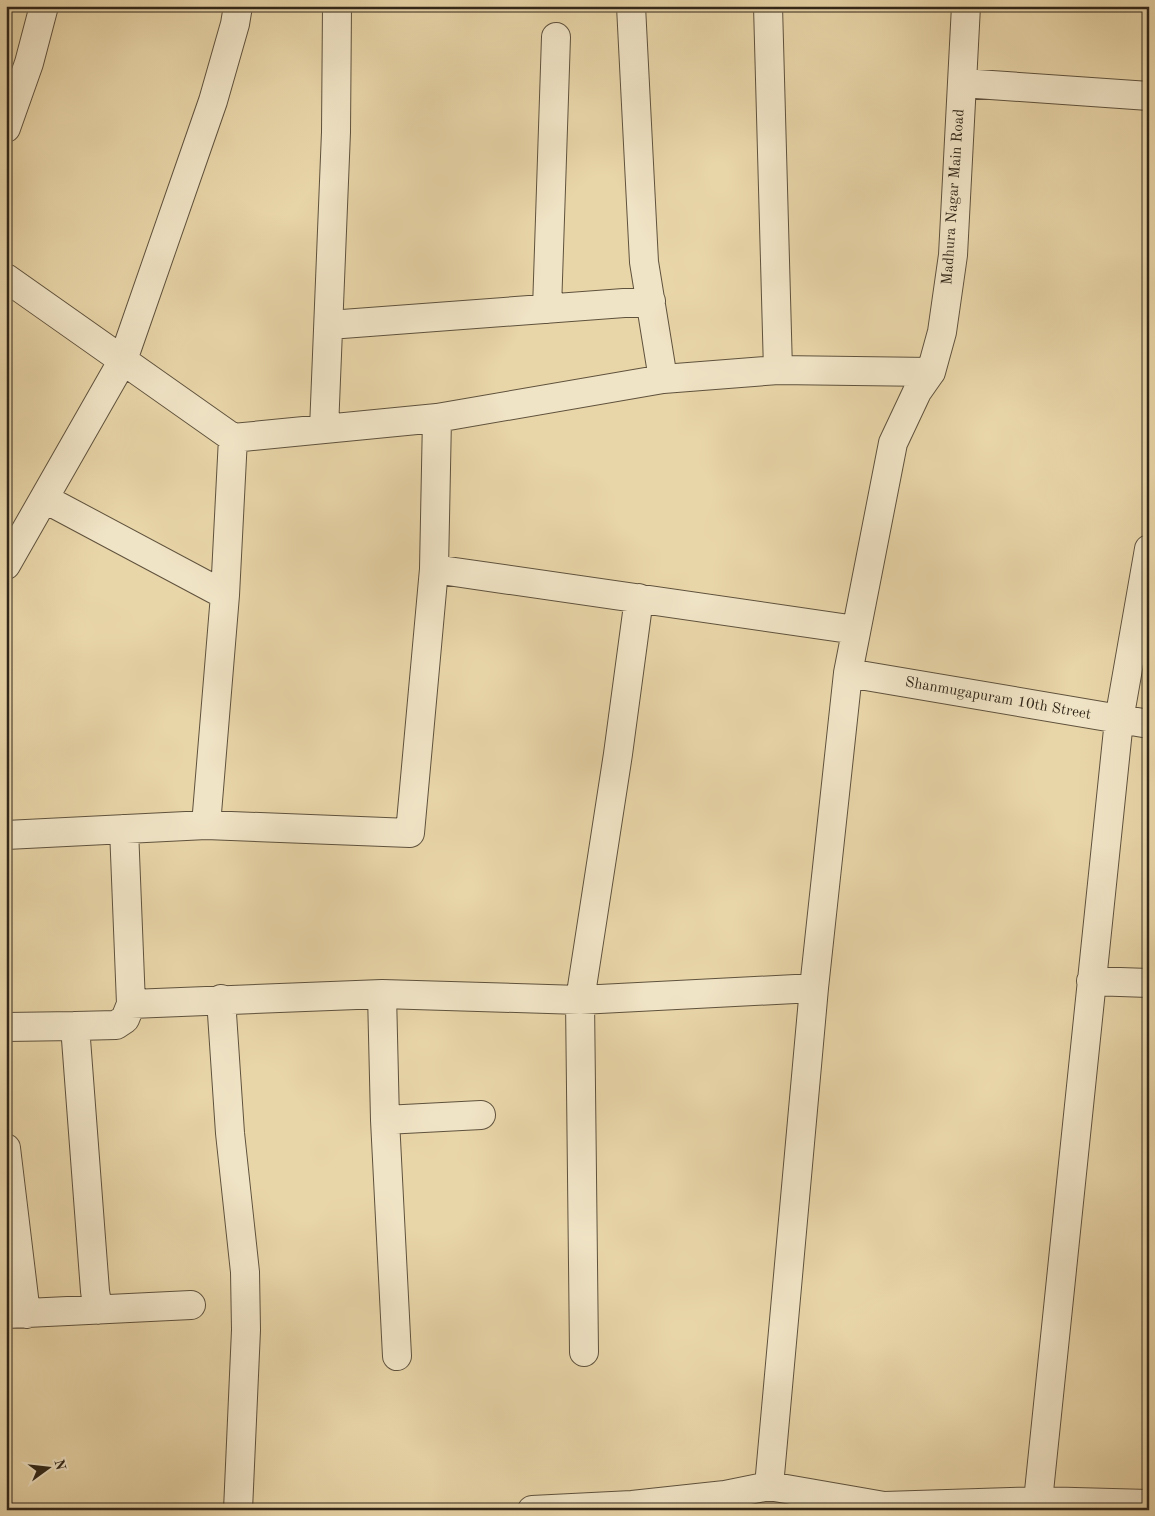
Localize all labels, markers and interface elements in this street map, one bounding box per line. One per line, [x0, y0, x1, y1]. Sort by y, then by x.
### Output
street label: Madhura Nagar Main Road [940, 108, 968, 285]
street label: Shanmugapuram 10th Street [904, 675, 1092, 723]
north arrow [22, 1444, 72, 1494]
text: N [51, 1458, 68, 1472]

